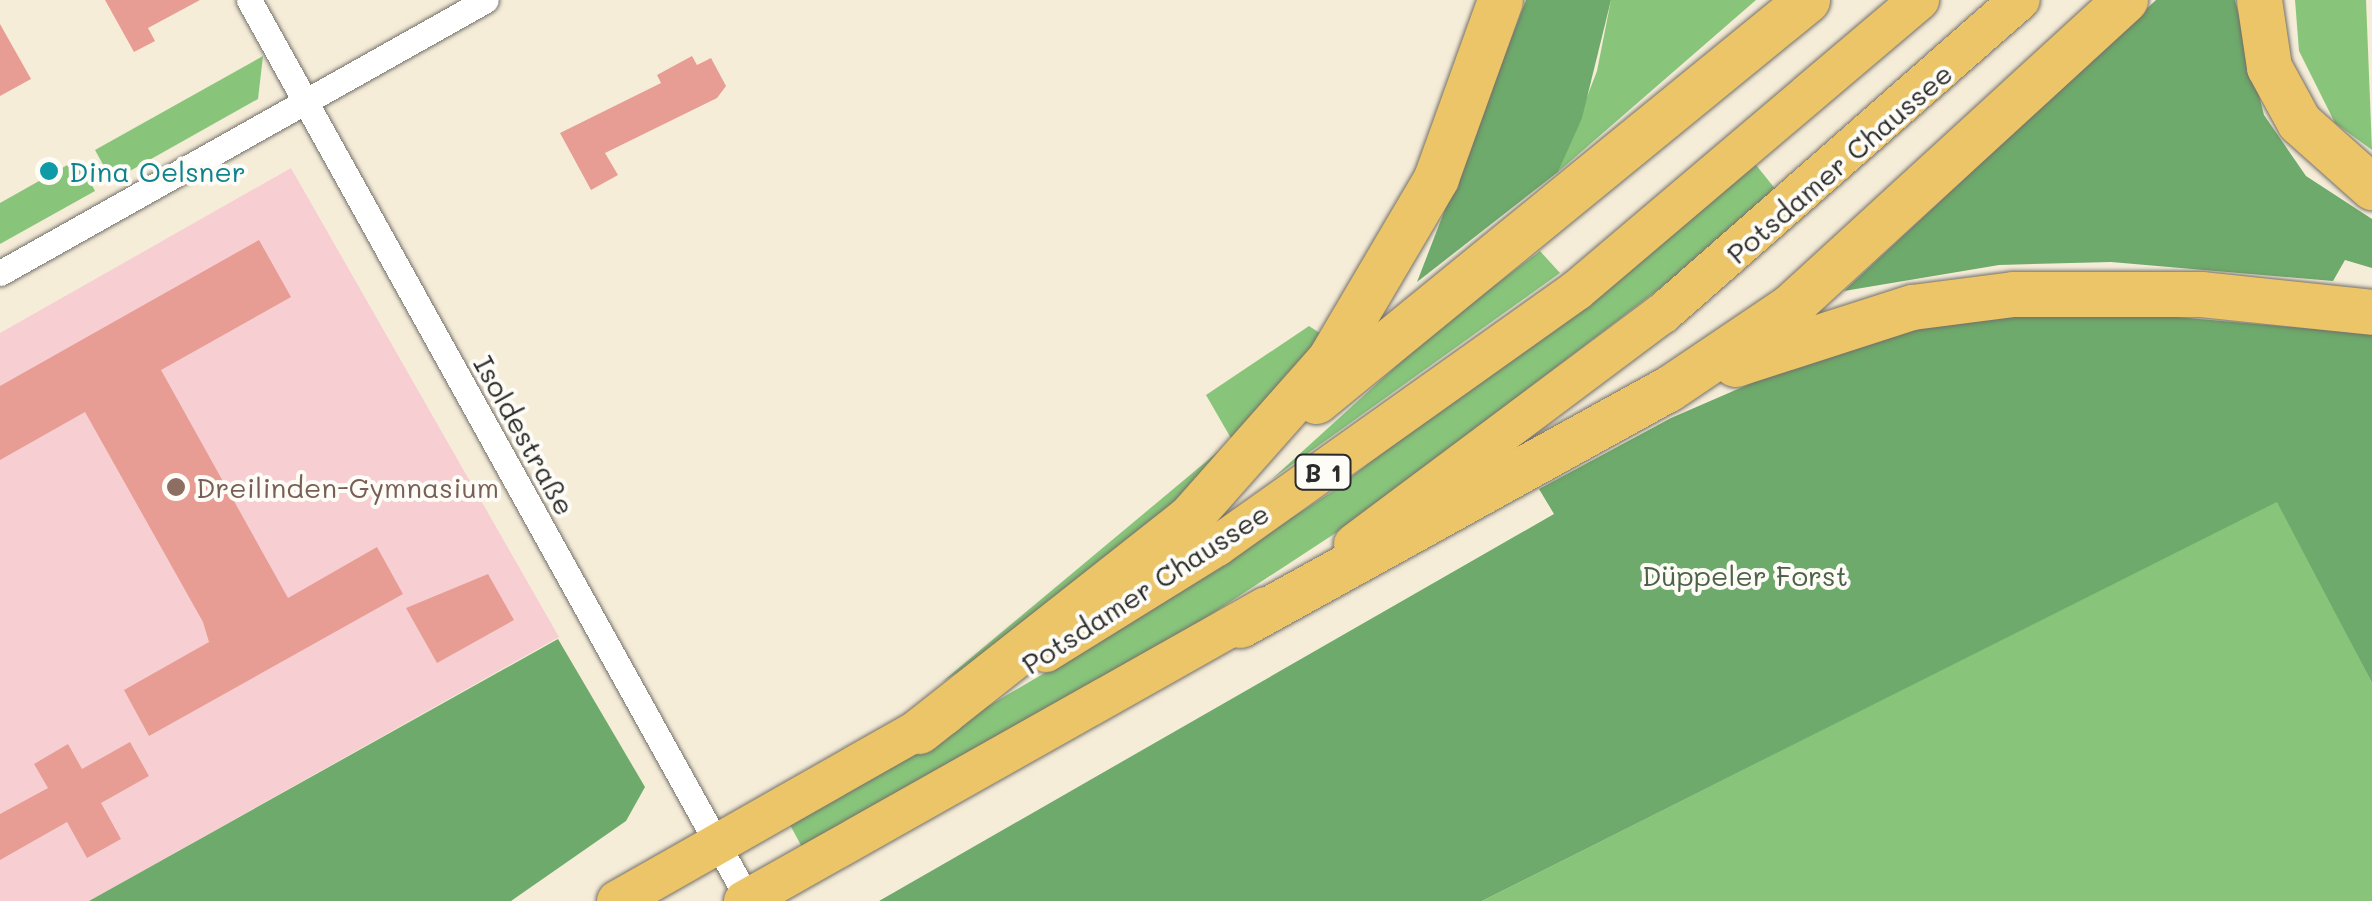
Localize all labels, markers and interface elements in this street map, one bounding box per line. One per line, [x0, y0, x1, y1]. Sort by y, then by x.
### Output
street label: Potsdamer Chaussee [1719, 56, 1959, 270]
place label: Dina Oelsner [69, 154, 246, 188]
marker: Dina Oelsner [38, 160, 60, 182]
street label: Isoldestraße [467, 349, 583, 521]
road number: B 1 [1293, 452, 1353, 492]
place label: Dreilinden-Gymnasium [196, 470, 499, 504]
marker: Dreilinden-Gymnasium [165, 476, 187, 498]
street label: Potsdamer Chaussee [1015, 496, 1275, 680]
park label: Düppeler Forst [1642, 558, 1848, 592]

